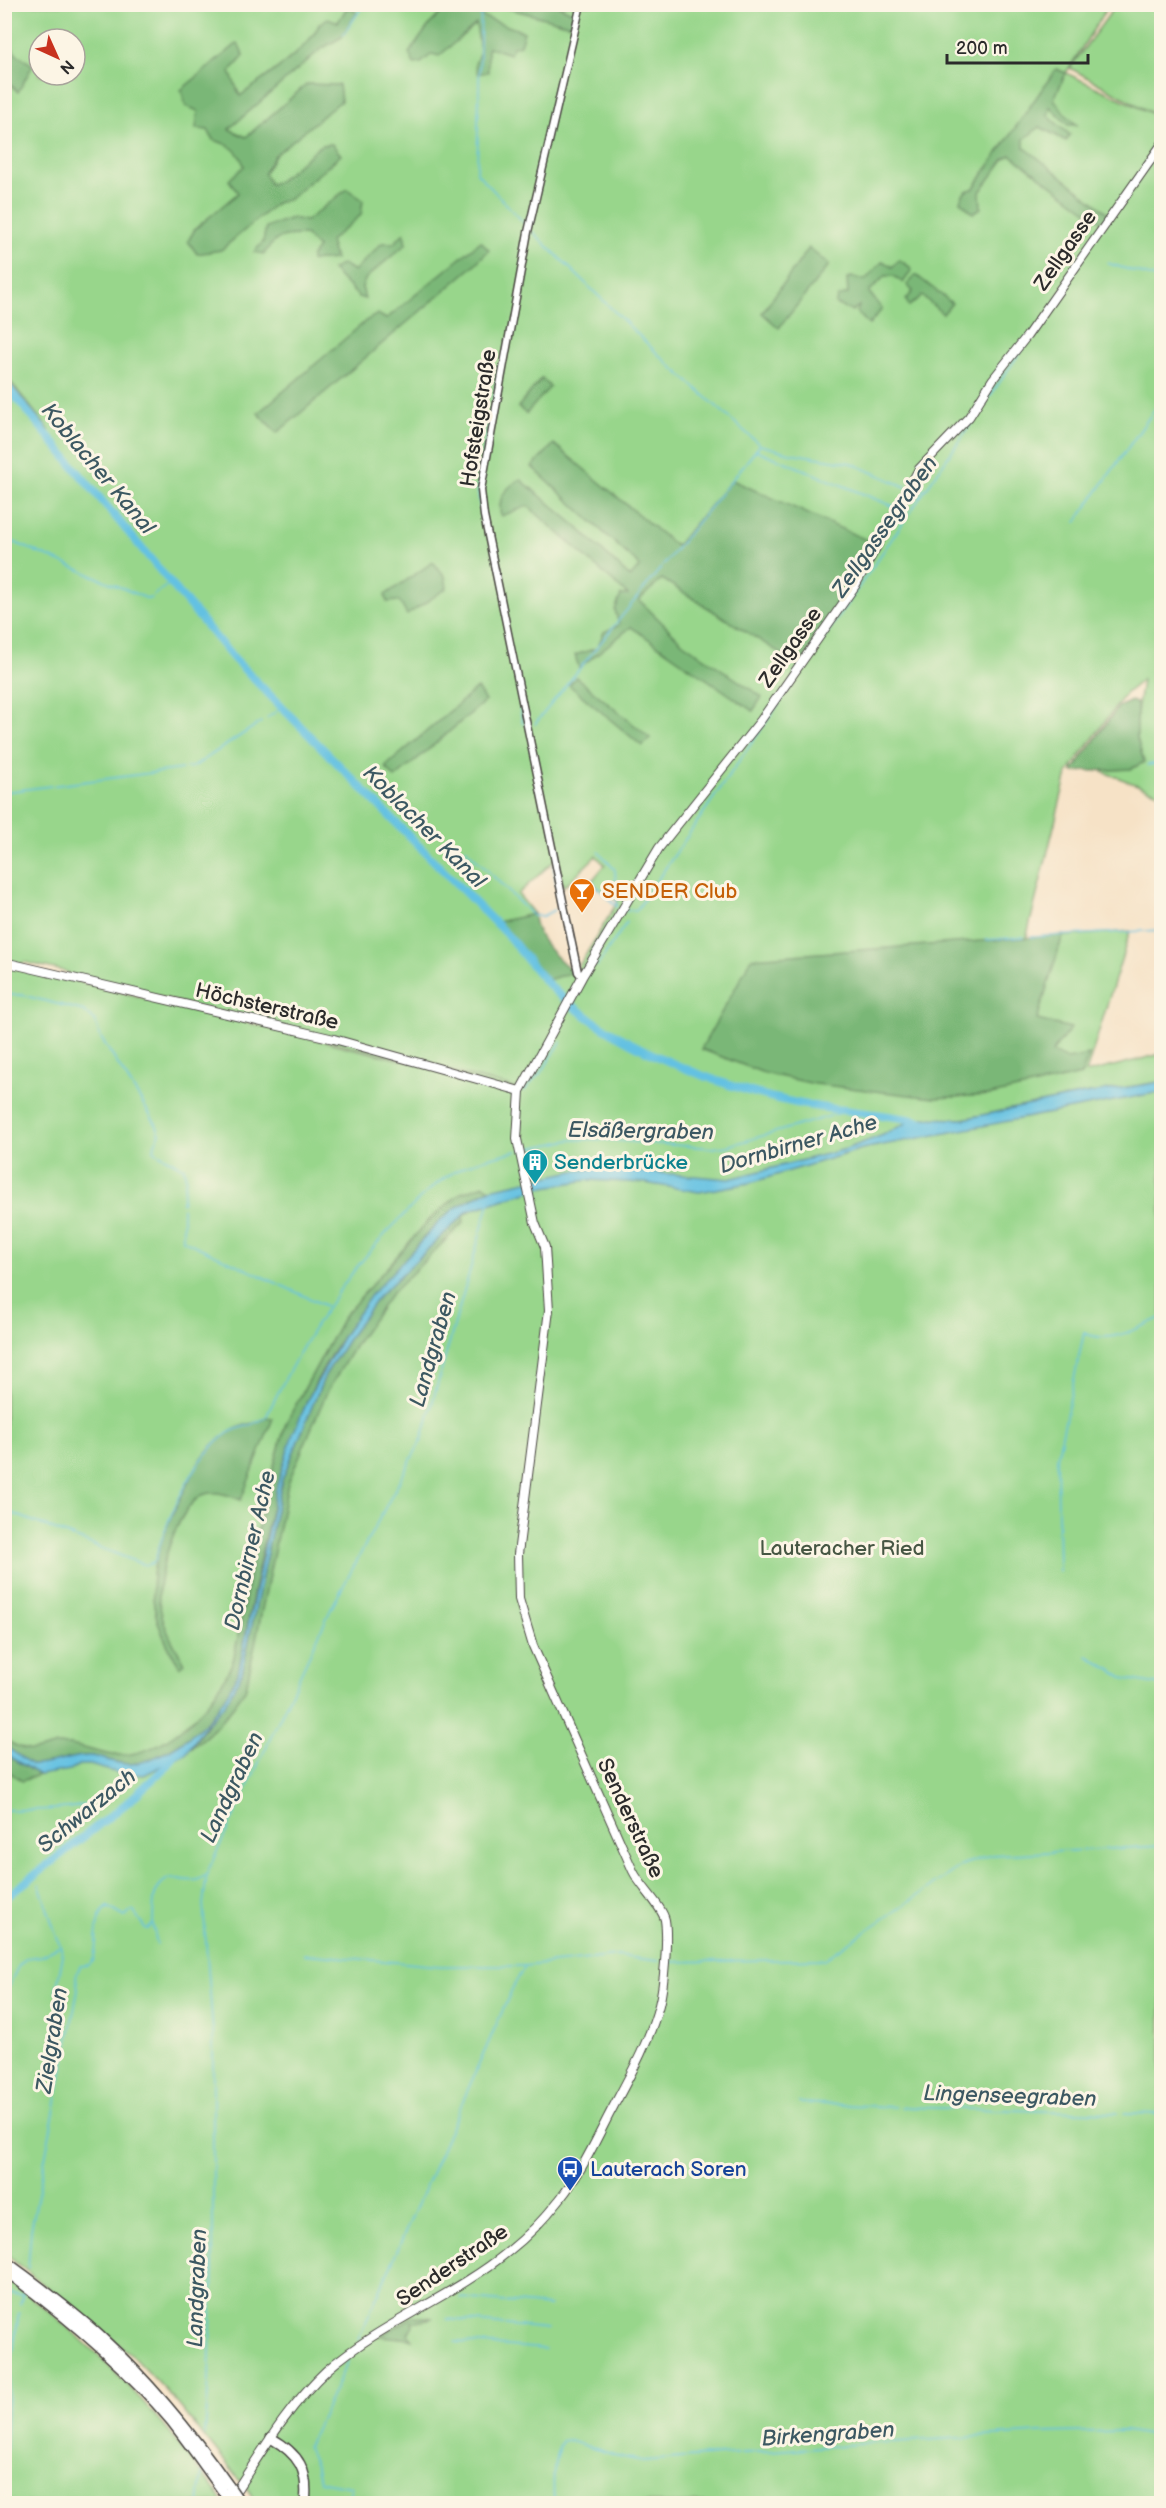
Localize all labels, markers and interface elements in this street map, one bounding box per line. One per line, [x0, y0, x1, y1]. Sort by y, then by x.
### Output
north arrow [27, 27, 87, 87]
scale bar [947, 27, 1088, 65]
text: 200 m [956, 38, 1008, 59]
text: N [56, 56, 78, 78]
street label: Zellgasse [1028, 206, 1102, 296]
street label: Hofsteigstraße [455, 348, 502, 489]
water label: Koblacher Kanal [35, 398, 161, 541]
water label: Zellgassegraben [826, 451, 944, 603]
street label: Zellgasse [753, 603, 827, 693]
water label: Koblacher Kanal [357, 760, 492, 895]
bar icon: SENDER Club [567, 876, 597, 914]
place label: SENDER Club [602, 879, 737, 904]
street label: Höchsterstraße [193, 978, 341, 1035]
water label: Dornbirner Ache [716, 1109, 881, 1180]
water label: Elsäßergraben [568, 1117, 714, 1146]
building icon: Senderbrücke [520, 1147, 550, 1185]
place label: Senderbrücke [554, 1150, 688, 1175]
water label: Landgraben [404, 1289, 463, 1410]
water label: Dornbirner Ache [219, 1468, 282, 1633]
park label: Lauteracher Ried [759, 1536, 925, 1561]
water label: Landgraben [195, 1728, 270, 1847]
street label: Senderstraße [592, 1754, 669, 1882]
water label: Schwarzach [32, 1763, 142, 1859]
water label: Zielgraben [31, 1986, 74, 2096]
water label: Lingenseegraben [923, 2080, 1097, 2113]
bus stop icon: Lauterach Soren [555, 2154, 585, 2192]
place label: Lauterach Soren [590, 2157, 746, 2182]
street label: Senderstraße [392, 2219, 513, 2312]
water label: Landgraben [182, 2228, 213, 2348]
water label: Birkengraben [761, 2416, 896, 2453]

